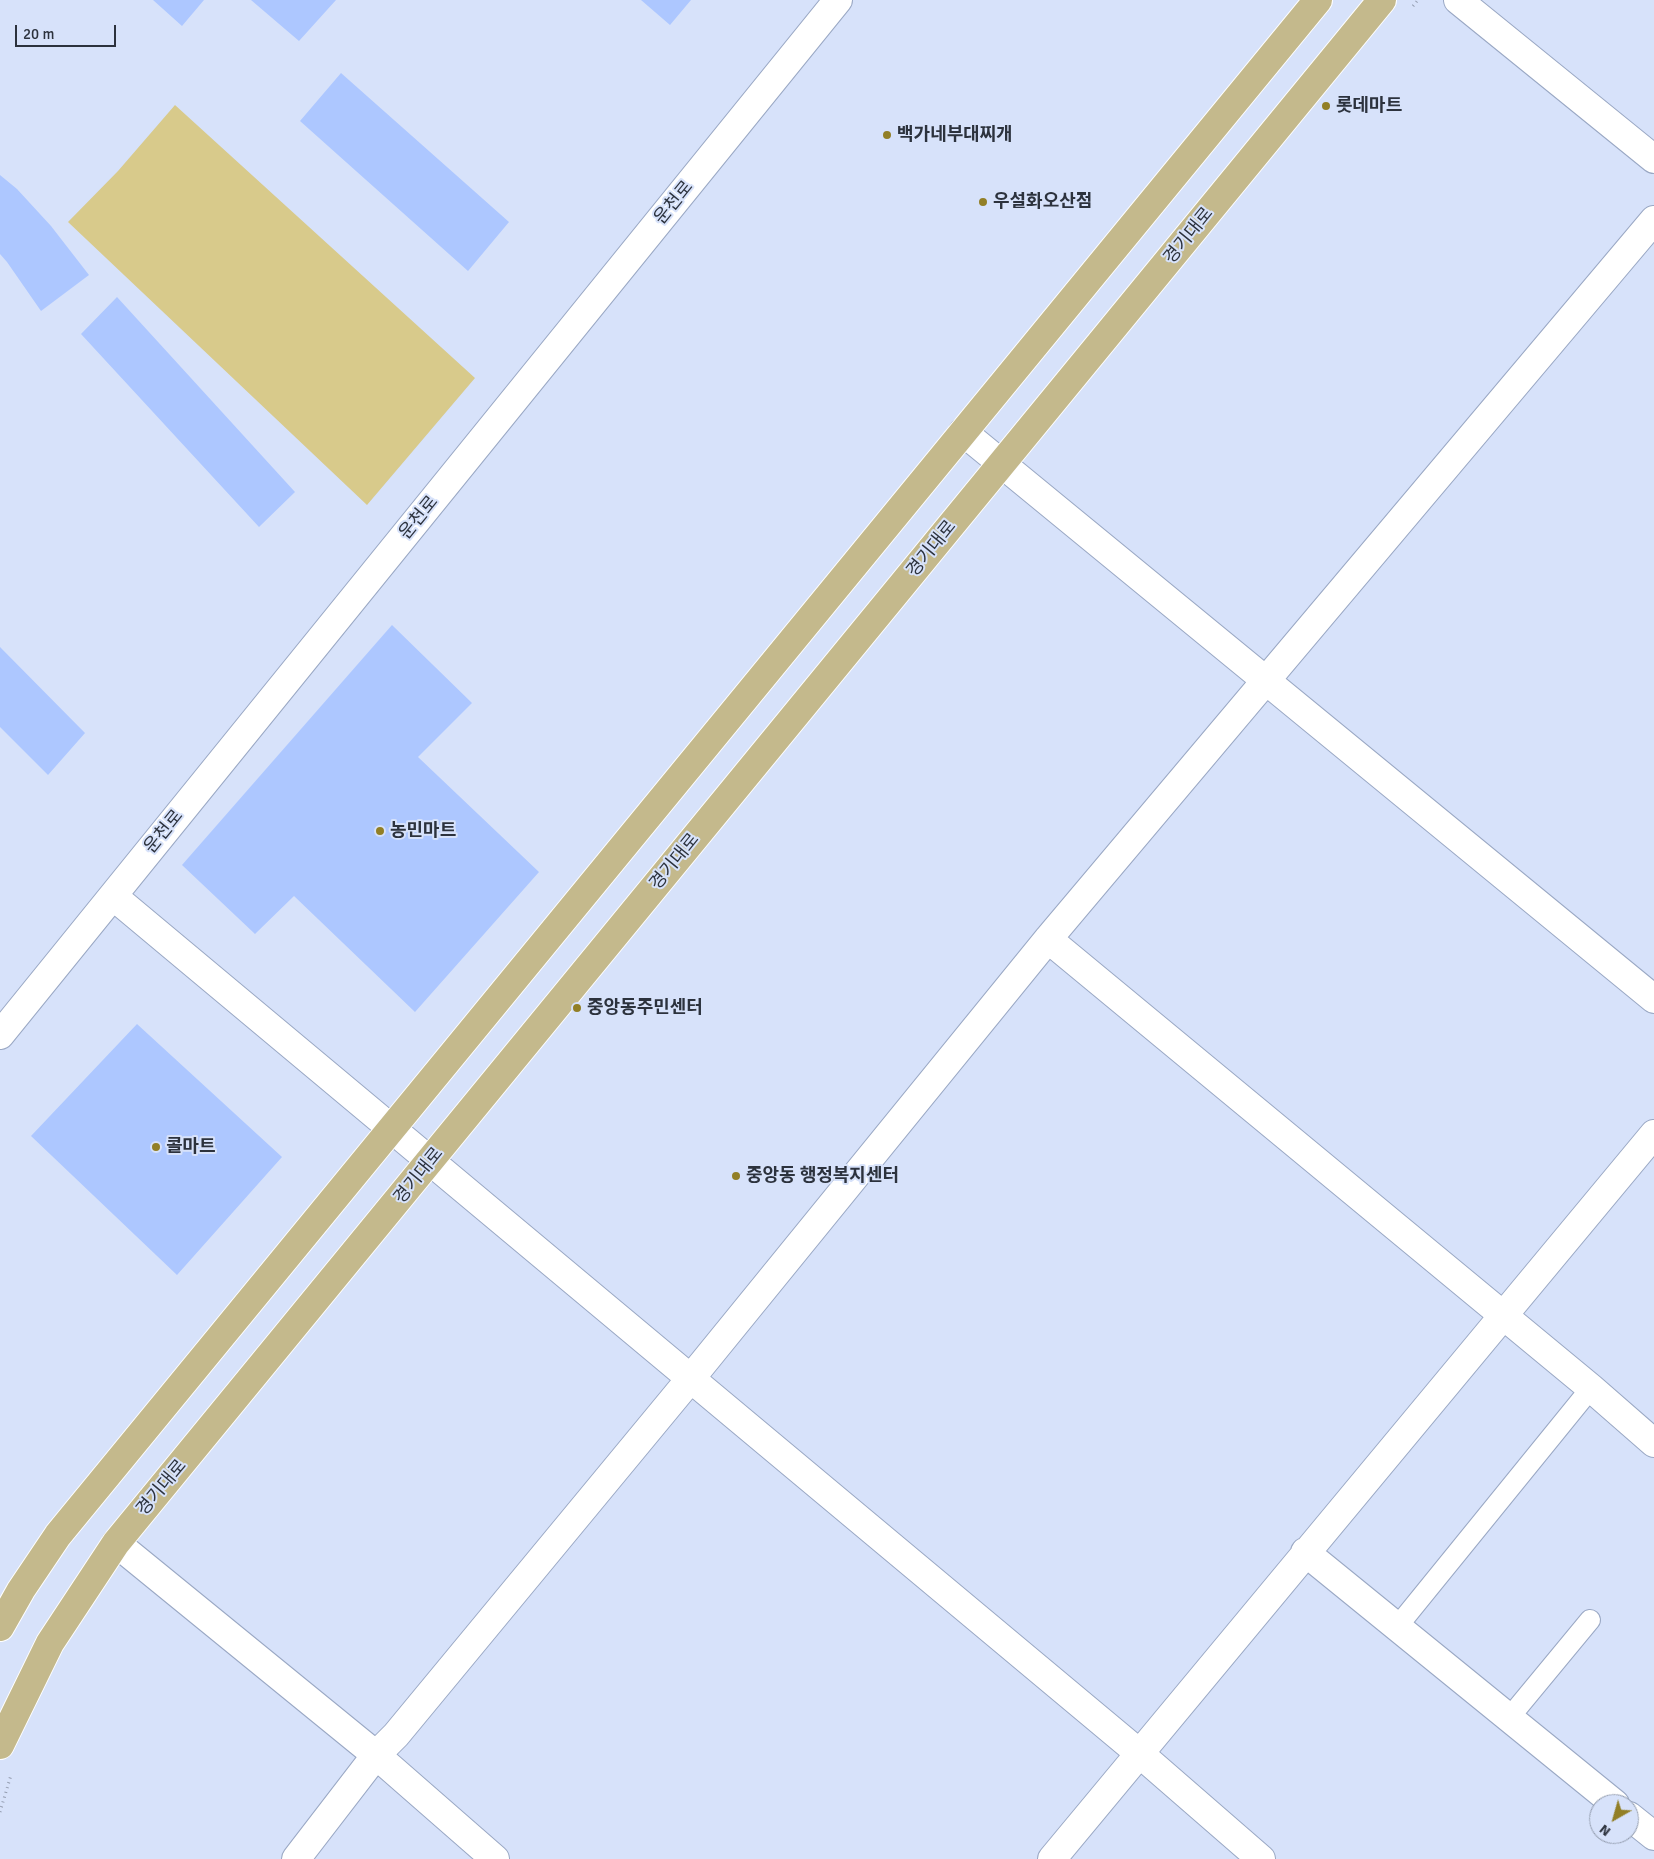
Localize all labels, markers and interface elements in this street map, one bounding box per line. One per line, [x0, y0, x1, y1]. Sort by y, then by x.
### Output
scale bar [18, 15, 119, 47]
text: 20 m [23, 25, 54, 43]
place label: 롯데마트 [1336, 95, 1402, 117]
marker: 롯데마트 [1320, 100, 1332, 112]
place label: 백가네부대찌개 [897, 124, 1013, 146]
marker: 백가네부대찌개 [881, 129, 893, 141]
street label: 운천로 [650, 177, 698, 229]
place label: 우설화오산점 [993, 191, 1092, 213]
marker: 우설화오산점 [977, 196, 989, 208]
street label: 경기대로 [1160, 203, 1218, 269]
street label: 운천로 [395, 492, 443, 544]
street label: 경기대로 [903, 516, 961, 582]
street label: 운천로 [140, 806, 188, 858]
place label: 농민마트 [390, 820, 456, 842]
marker: 농민마트 [374, 825, 386, 837]
street label: 경기대로 [646, 829, 704, 895]
place label: 중앙동주민센터 [587, 997, 703, 1019]
marker: 중앙동주민센터 [571, 1002, 583, 1014]
place label: 콜마트 [166, 1136, 216, 1158]
marker: 콜마트 [150, 1141, 162, 1153]
street label: 경기대로 [390, 1143, 448, 1209]
place label: 중앙동 행정복지센터 [746, 1165, 899, 1187]
marker: 중앙동 행정복지센터 [730, 1170, 742, 1182]
street label: 경기대로 [132, 1456, 192, 1520]
north arrow [1589, 1794, 1639, 1844]
text: N [1596, 1821, 1614, 1840]

